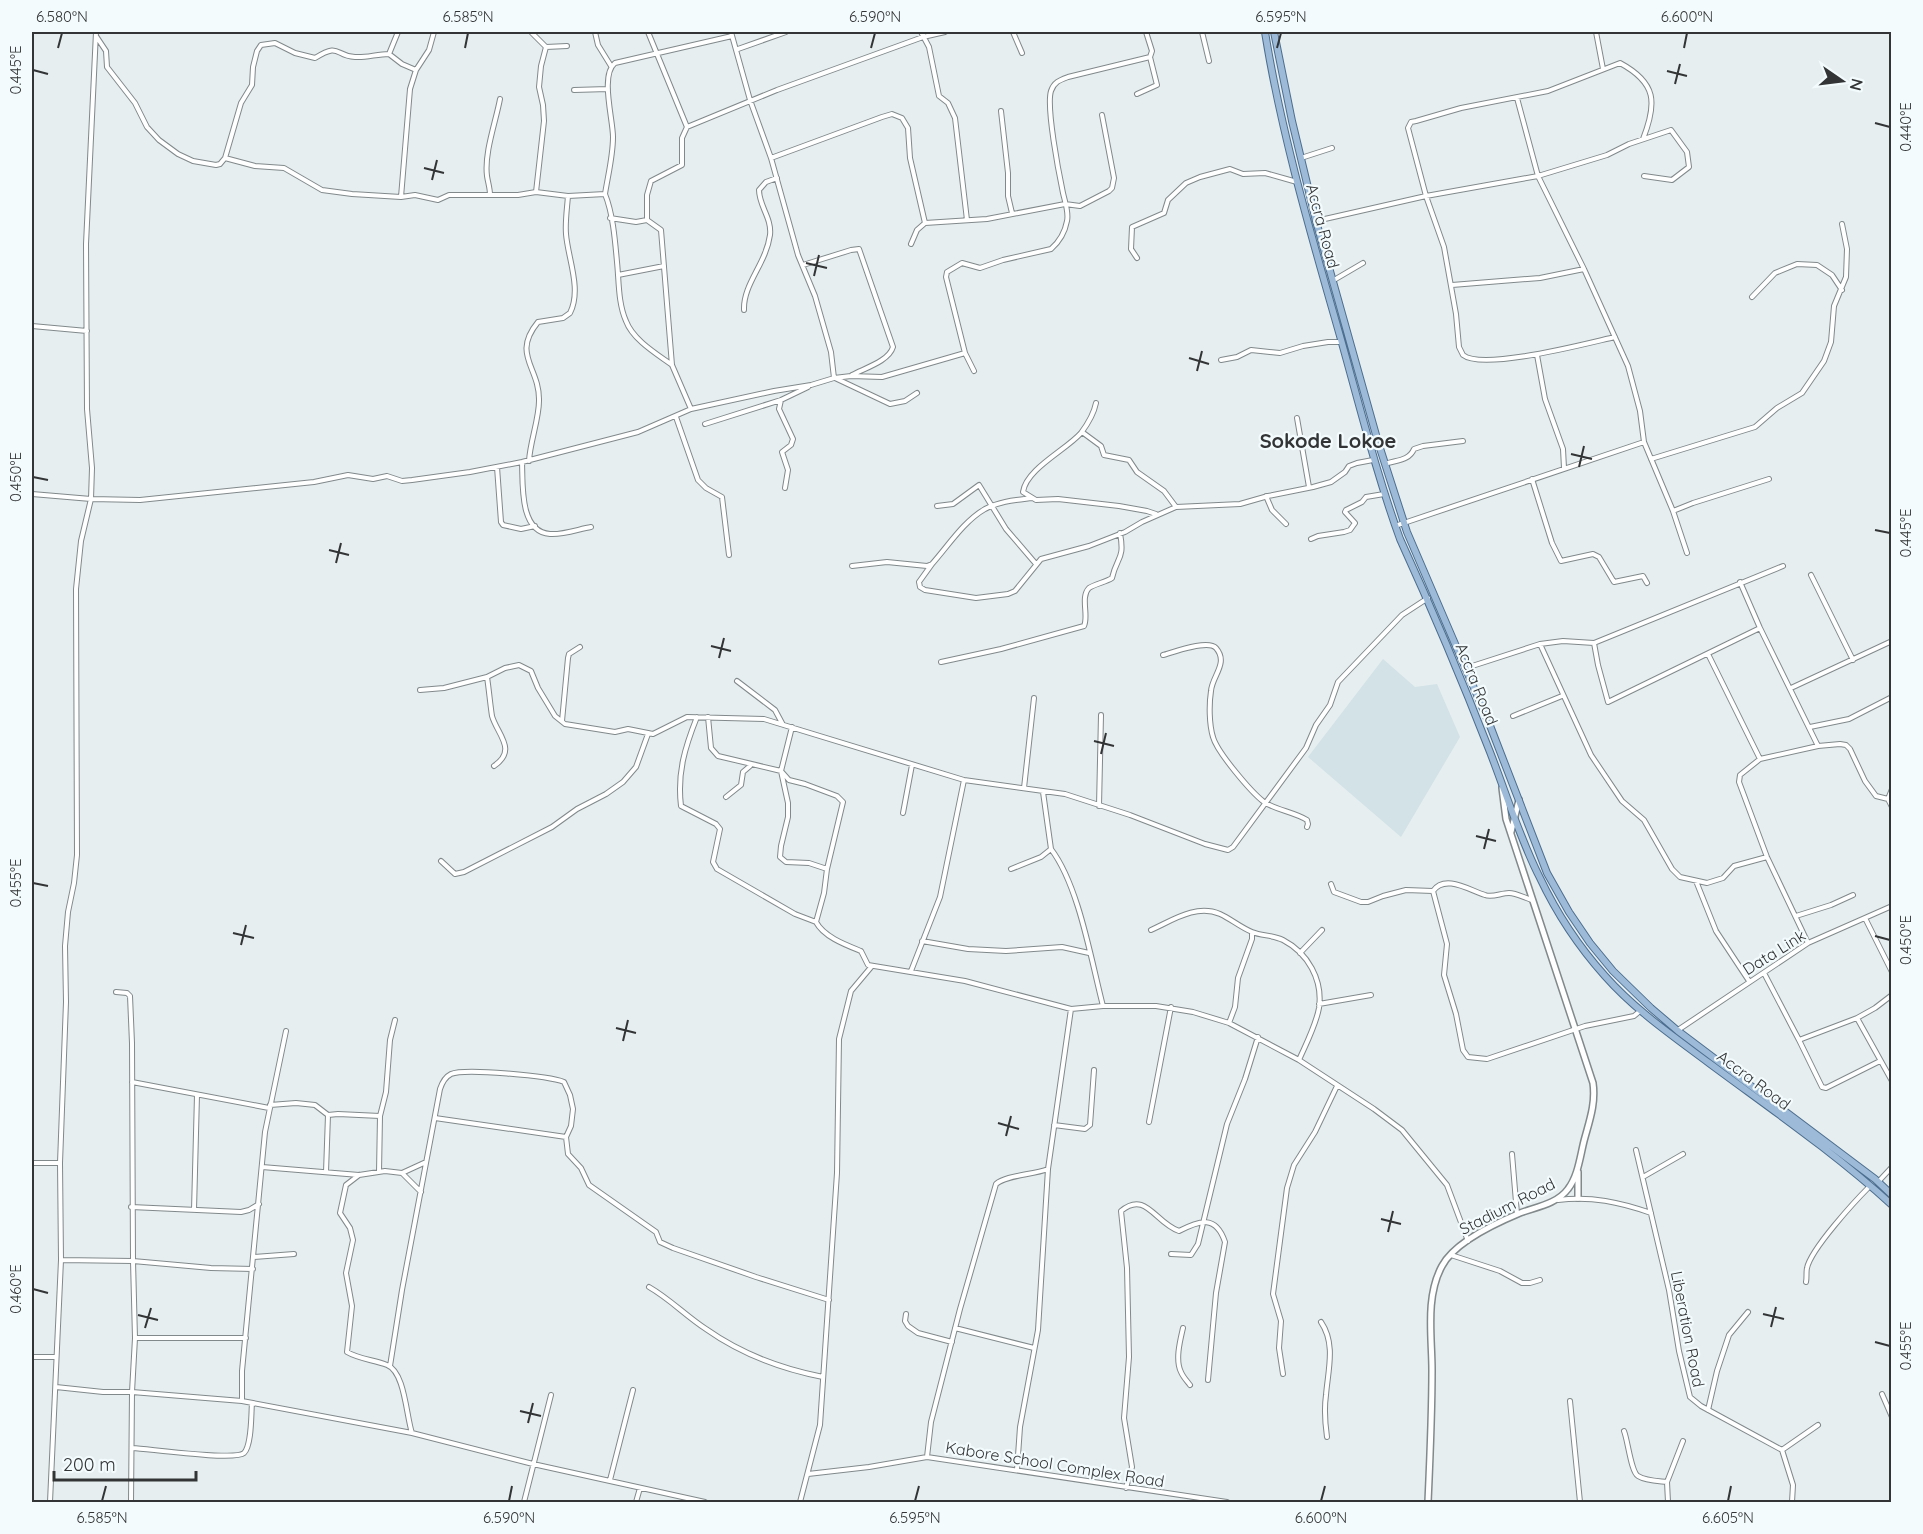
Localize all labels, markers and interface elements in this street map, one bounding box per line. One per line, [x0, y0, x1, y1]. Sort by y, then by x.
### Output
text: 6.580°N [36, 7, 88, 26]
text: 6.585°N [442, 7, 494, 26]
text: 6.590°N [849, 7, 901, 26]
text: 6.595°N [1255, 7, 1307, 26]
text: 6.600°N [1661, 7, 1713, 26]
text: 0.445°E [6, 46, 25, 94]
north arrow [1812, 51, 1872, 111]
text: N [1845, 77, 1868, 93]
text: 0.440°E [1896, 102, 1915, 152]
street label: Accra Road [1302, 182, 1344, 270]
district label: Sokode Lokoe [1260, 428, 1396, 453]
text: 0.450°E [6, 452, 25, 502]
text: 0.445°E [1896, 509, 1915, 557]
street label: Accra Road [1451, 640, 1503, 728]
text: 0.455°E [6, 858, 25, 908]
text: 0.450°E [1896, 915, 1915, 965]
street label: Data Link [1739, 925, 1809, 979]
street label: Accra Road [1713, 1046, 1795, 1114]
street label: Stadium Road [1456, 1173, 1558, 1239]
text: 0.460°E [6, 1264, 25, 1314]
street label: Liberation Road [1667, 1269, 1709, 1389]
text: 0.455°E [1896, 1321, 1915, 1371]
street label: Kabore School Complex Road [944, 1437, 1166, 1491]
scale bar [54, 1444, 196, 1482]
text: 200 m [63, 1453, 116, 1476]
text: 6.585°N [76, 1508, 128, 1527]
text: 6.590°N [483, 1508, 535, 1527]
text: 6.595°N [889, 1508, 941, 1527]
text: 6.600°N [1295, 1508, 1347, 1527]
text: 6.605°N [1702, 1508, 1754, 1527]

